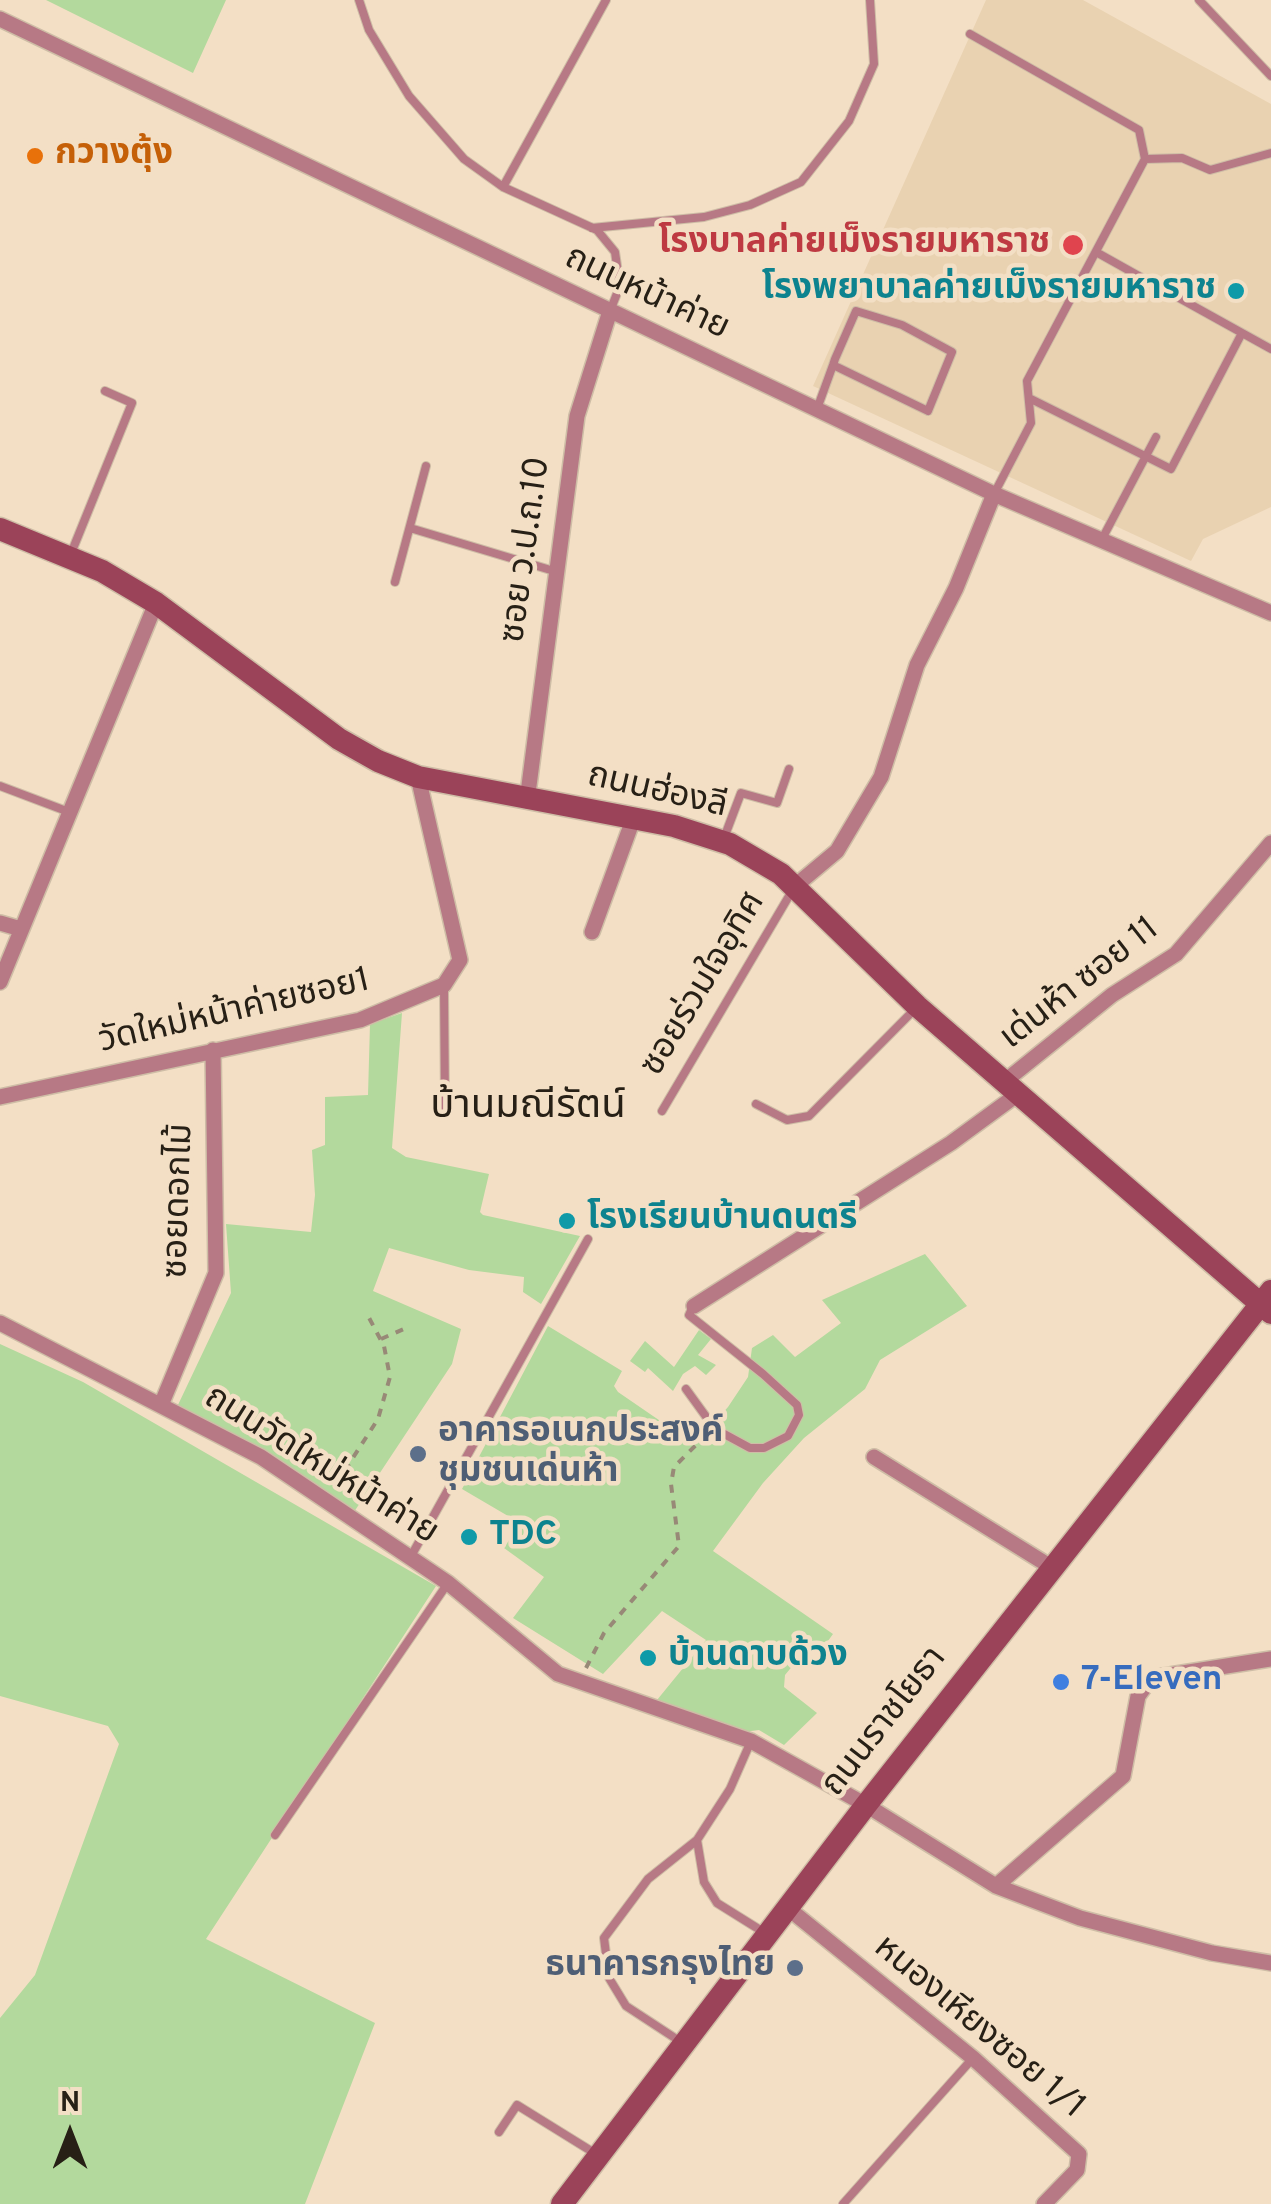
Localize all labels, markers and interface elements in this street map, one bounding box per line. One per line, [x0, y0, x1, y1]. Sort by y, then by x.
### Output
place label: กวางตุ้ง [55, 135, 173, 177]
marker: กวางตุ้ง [24, 145, 46, 167]
place label: โรงบาลค่ายเม็งรายมหาราช [658, 224, 1050, 266]
marker: โรงบาลค่ายเม็งรายมหาราช [1060, 232, 1086, 258]
street label: ถนนหน้าค่าย [557, 239, 735, 351]
place label: โรงพยาบาลค่ายเม็งรายมหาราช [762, 270, 1216, 312]
marker: โรงพยาบาลค่ายเม็งรายมหาราช [1225, 280, 1247, 302]
street label: ซอย ว.ป.ถ.10 [494, 454, 562, 646]
street label: ถนนฮ่องลี [583, 757, 731, 829]
street label: ซอยร่วมใจอุทิศ [634, 885, 776, 1085]
street label: เด่นห้า ซอย 11 [993, 910, 1169, 1060]
street label: วัดใหม่หน้าค่ายซอย1 [95, 961, 375, 1065]
district label: บ้านมณีรัตน์ [430, 1085, 626, 1133]
street label: ซอยดอกไม้ [157, 1123, 205, 1279]
place label: โรงเรียนบ้านดนตรี [587, 1200, 857, 1242]
marker: โรงเรียนบ้านดนตรี [556, 1210, 578, 1232]
street label: ถนนวัดใหม่หน้าค่าย [195, 1378, 445, 1556]
place label: อาคารอเนกประสงค์ ชุมชนเด่นห้า [438, 1413, 723, 1495]
marker: อาคารอเนกประสงค์ ชุมชนเด่นห้า [407, 1443, 429, 1465]
place label: TDC [489, 1516, 557, 1558]
marker: TDC [458, 1526, 480, 1548]
place label: บ้านดาบด้วง [668, 1637, 848, 1679]
street label: ถนนราชโยธา [815, 1640, 957, 1806]
marker: บ้านดาบด้วง [637, 1647, 659, 1669]
place label: 7-Eleven [1081, 1661, 1223, 1703]
marker: 7-Eleven [1050, 1671, 1072, 1693]
street label: หนองเหียงซอย 1/1 [864, 1928, 1092, 2130]
place label: ธนาคารกรุงไทย [545, 1947, 775, 1989]
marker: ธนาคารกรุงไทย [784, 1957, 806, 1979]
north arrow [20, 2084, 120, 2184]
text: N [60, 2086, 80, 2122]

